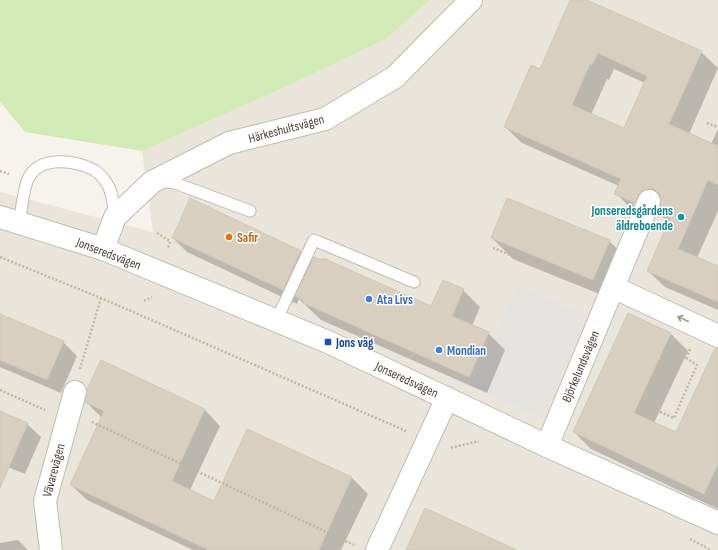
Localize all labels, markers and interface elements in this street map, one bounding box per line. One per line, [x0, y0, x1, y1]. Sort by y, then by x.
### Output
street label: Härkeshultsvägen [247, 111, 326, 147]
place label: Jonseredsgårdens äldreboende [591, 203, 673, 234]
marker: Jonseredsgårdens äldreboende [676, 212, 686, 222]
place label: Safir [237, 230, 258, 246]
marker: Safir [224, 232, 234, 242]
street label: Jonseredsvägen [73, 234, 143, 274]
place label: Ata Livs [376, 292, 413, 308]
marker: Ata Livs [364, 294, 374, 304]
one-way arrow [677, 314, 689, 322]
street label: Björkelundsvägen [559, 328, 603, 405]
place label: Jons väg [335, 335, 374, 351]
marker: Jons väg [323, 337, 333, 347]
place label: Mondian [447, 343, 486, 359]
marker: Mondian [434, 345, 444, 355]
street label: Jonseredsvägen [371, 358, 441, 402]
street label: Vävarevägen [39, 442, 69, 499]

